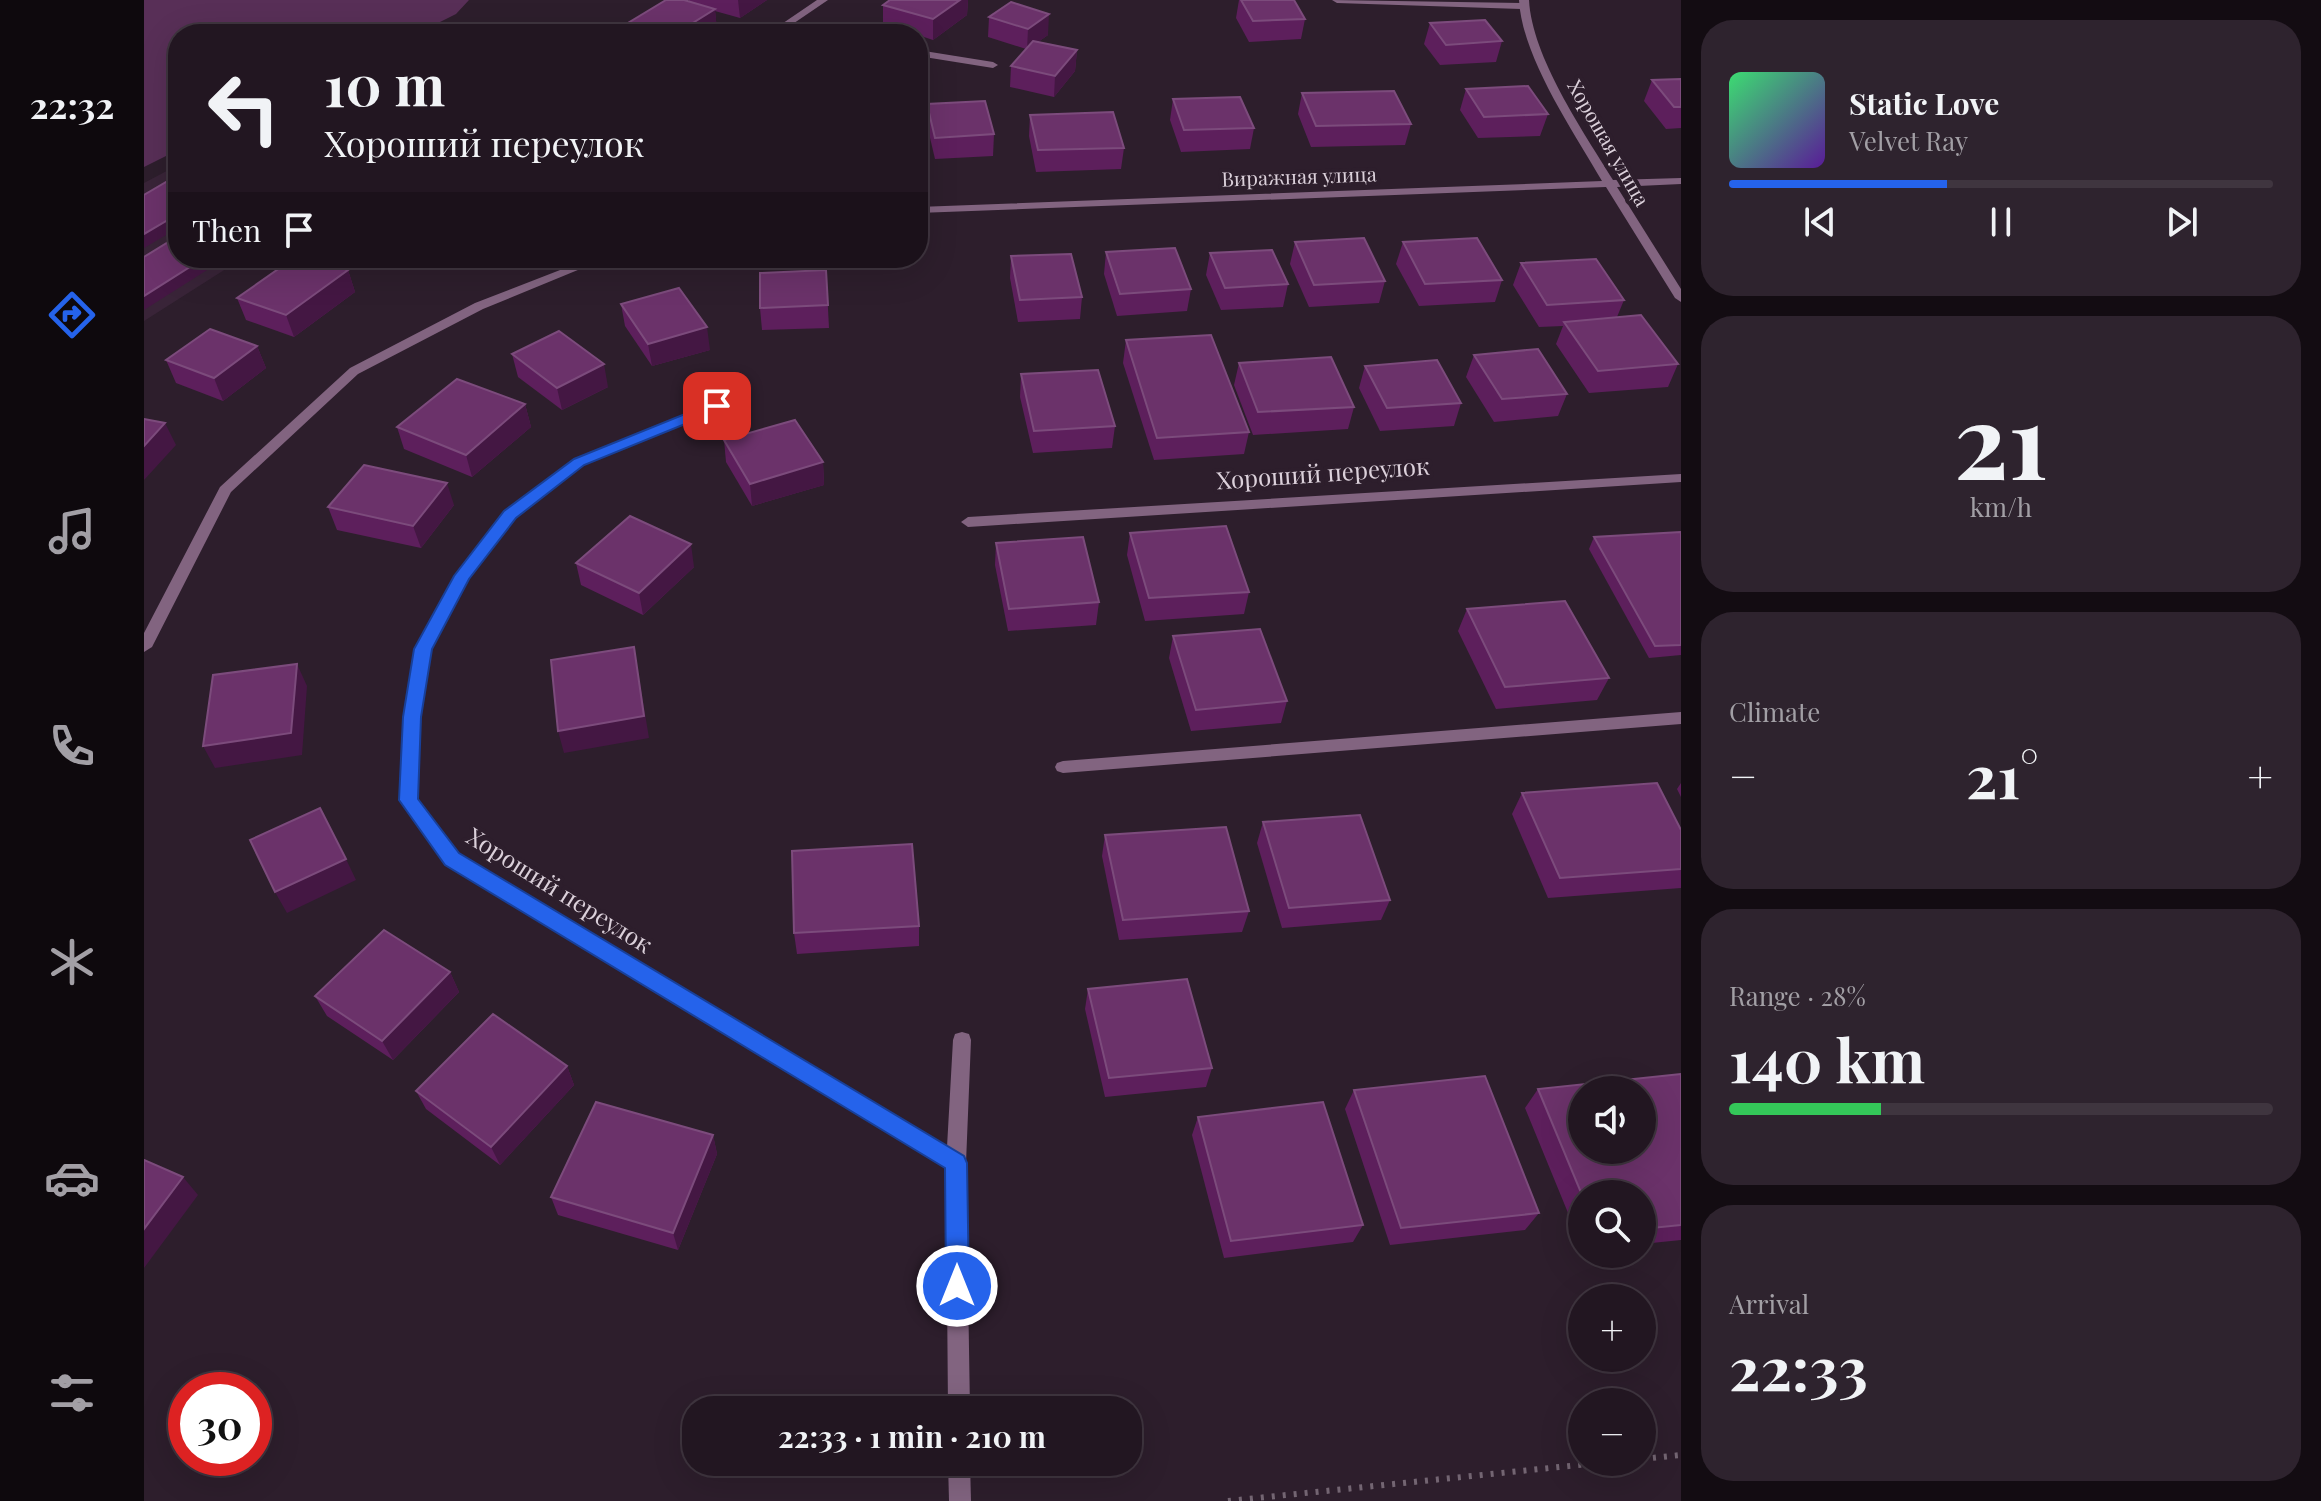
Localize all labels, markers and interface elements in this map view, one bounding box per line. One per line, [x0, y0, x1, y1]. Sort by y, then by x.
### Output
text: 10 m [324, 46, 445, 121]
icon: left [192, 56, 296, 160]
street label: Хорошая улица [1562, 74, 1657, 211]
text: 22:32 [30, 80, 114, 128]
text: Static Love [1849, 83, 1999, 123]
text: Хороший переулок [324, 118, 644, 166]
text: Velvet Ray [1849, 123, 1968, 158]
street label: Виражная улица [1221, 159, 1377, 192]
icon: previous [1798, 200, 1842, 244]
icon: pause [1979, 200, 2023, 244]
icon: next [2160, 200, 2204, 244]
icon: arrive [277, 208, 321, 252]
text: Then [192, 210, 261, 250]
icon: directions [44, 287, 100, 343]
text: 21 [1954, 367, 2048, 506]
pin [683, 372, 751, 440]
icon: arrive [695, 384, 739, 428]
street label: Хороший переулок [1215, 449, 1431, 495]
text: km/h [1970, 489, 2032, 524]
icon: music [44, 503, 100, 559]
text: Climate [1729, 694, 1820, 729]
icon: phone [44, 718, 100, 774]
text: 21° [1966, 734, 2039, 814]
text: − [1729, 745, 1757, 804]
text: + [2247, 745, 2273, 804]
street label: Хороший переулок [461, 819, 659, 960]
icon: climate [44, 934, 100, 990]
text: Range · 28% [1729, 978, 1866, 1013]
text: 140 km [1729, 1018, 1925, 1098]
map controls [1568, 1076, 1656, 1476]
button: sound [1568, 1076, 1656, 1164]
icon: car [44, 1150, 100, 1206]
button: search [1568, 1180, 1656, 1268]
position arrow [915, 1244, 999, 1328]
button: + [1568, 1284, 1656, 1372]
text: Arrival [1729, 1286, 1809, 1321]
text: 22:33 [1729, 1326, 1868, 1406]
icon: filters [44, 1365, 100, 1421]
speed limit sign: 30 [168, 1372, 272, 1476]
button: − [1568, 1388, 1656, 1476]
text: 22:33 · 1 min · 210 m [778, 1416, 1046, 1456]

